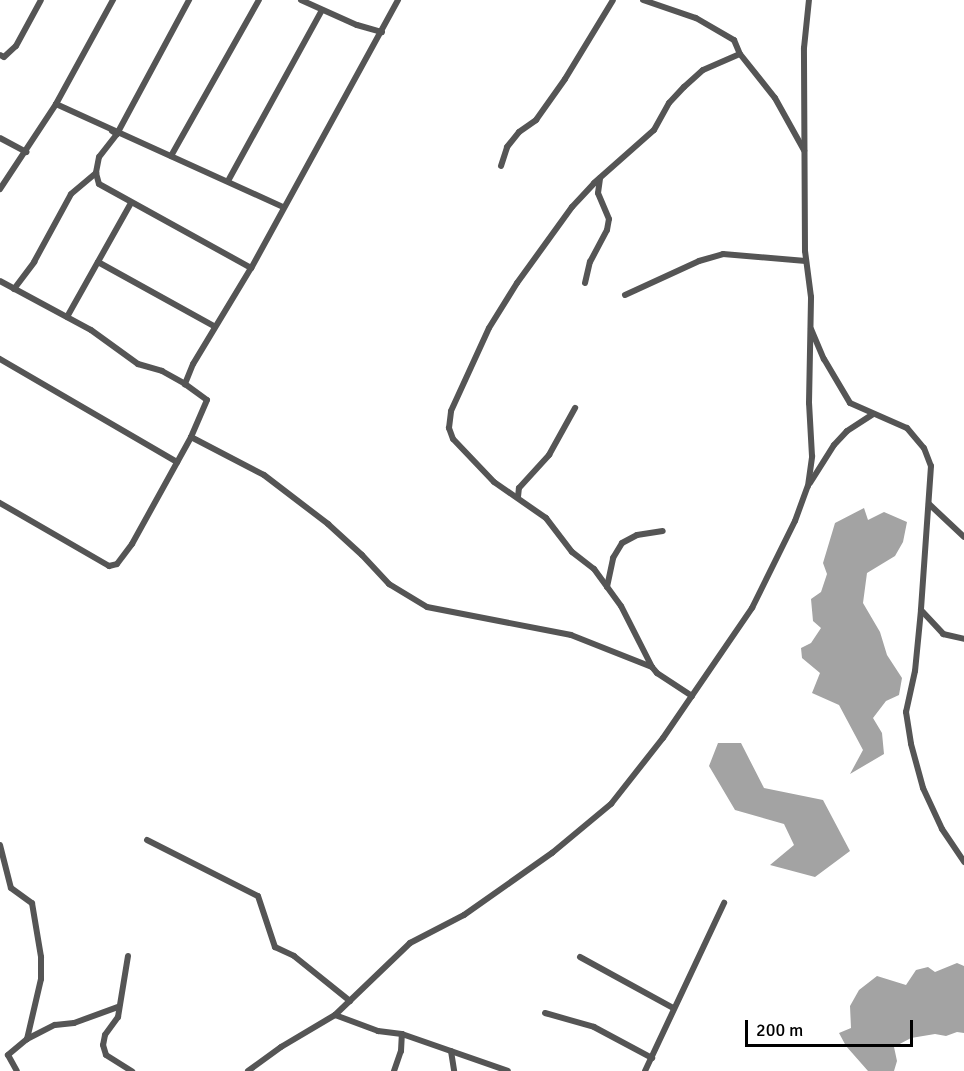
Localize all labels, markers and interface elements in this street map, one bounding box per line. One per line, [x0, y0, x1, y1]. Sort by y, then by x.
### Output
scale bar [748, 1008, 916, 1046]
text: 200 m [756, 1019, 803, 1041]

